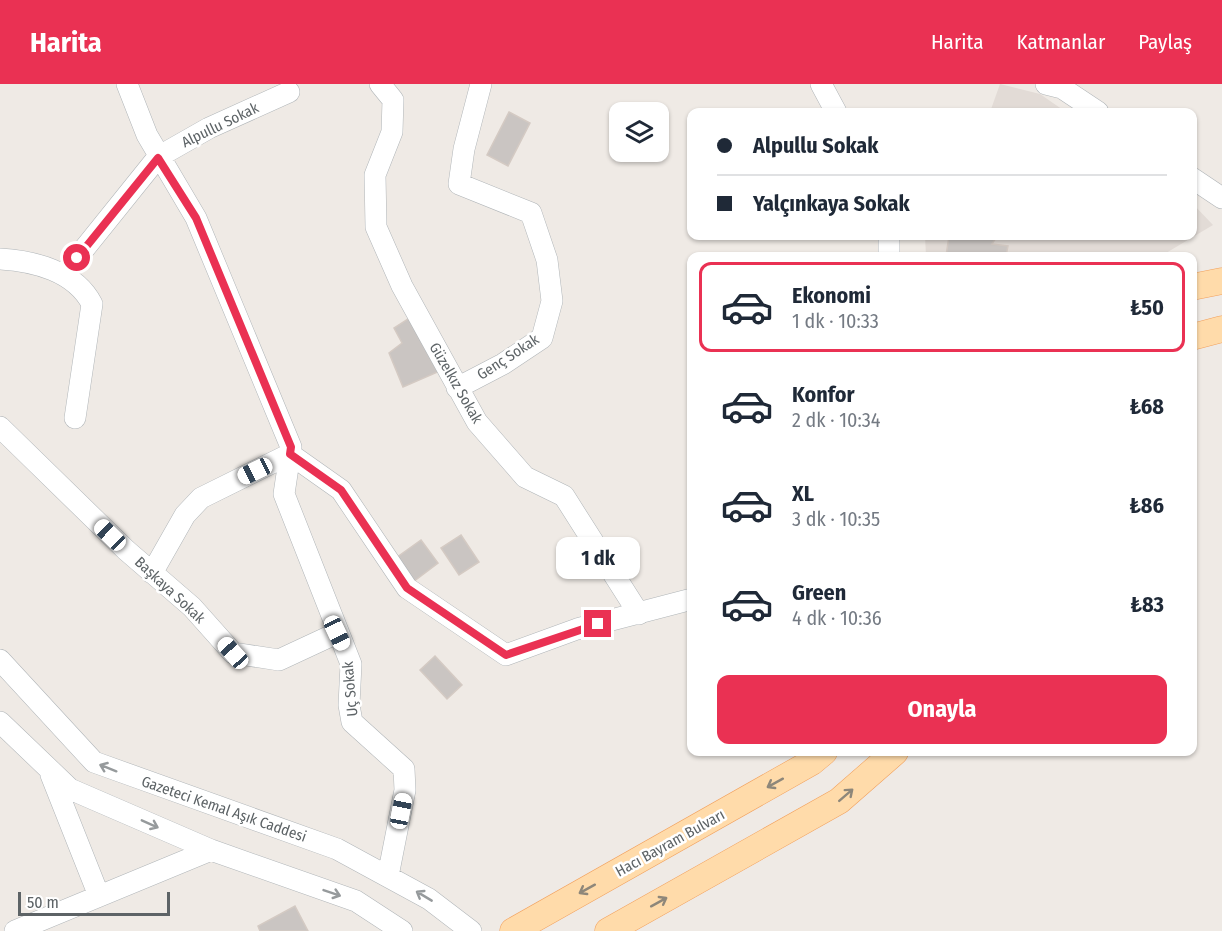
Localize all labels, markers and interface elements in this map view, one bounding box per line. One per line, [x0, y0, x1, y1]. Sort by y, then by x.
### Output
text: Harita [30, 26, 102, 59]
text: Harita [931, 29, 984, 55]
text: Katmanlar [1017, 29, 1105, 55]
text: Paylaş [1138, 29, 1192, 55]
street label: Alpullu Sokak [179, 99, 261, 151]
map controls [609, 102, 669, 162]
button: layers [609, 102, 669, 162]
text: Alpullu Sokak [753, 132, 879, 159]
text: Yalçınkaya Sokak [753, 190, 910, 217]
route start [63, 244, 90, 271]
icon: car [720, 280, 774, 334]
text: Ekonomi [792, 282, 871, 309]
text: ₺50 [1130, 294, 1164, 321]
text: 1 dk · 10:33 [792, 309, 879, 333]
street label: Genç Sokak [474, 330, 542, 384]
street label: Güzelkız Sokak [426, 339, 486, 427]
icon: car [720, 379, 774, 433]
text: Konfor [792, 381, 854, 408]
text: ₺68 [1130, 393, 1164, 420]
text: 2 dk · 10:34 [792, 408, 880, 432]
car [235, 455, 275, 487]
icon: car [720, 478, 774, 532]
text: XL [792, 480, 814, 507]
text: ₺86 [1129, 492, 1164, 519]
text: 3 dk · 10:35 [792, 507, 880, 531]
car [91, 516, 129, 554]
callout: 1 dk [556, 537, 640, 579]
text: 1 dk [581, 546, 615, 570]
street label: Başkaya Sokak [131, 553, 209, 627]
icon: car [720, 577, 774, 631]
text: Green [792, 579, 846, 606]
text: ₺83 [1130, 591, 1164, 618]
text: 4 dk · 10:36 [792, 606, 882, 630]
route end [584, 610, 611, 637]
car [321, 613, 353, 653]
car [214, 634, 252, 672]
street label: Uç Sokak [339, 661, 361, 717]
button: Onayla [717, 675, 1167, 744]
one-way arrow [100, 762, 118, 773]
street label: Gazeteci Kemal Aşık Caddesi [139, 772, 309, 846]
one-way arrow [767, 777, 784, 789]
one-way arrow [838, 788, 853, 802]
car [389, 792, 413, 830]
street label: Hacı Bayram Bulvarı [612, 806, 728, 880]
one-way arrow [140, 819, 159, 830]
one-way arrow [579, 883, 596, 895]
one-way arrow [322, 888, 341, 899]
scale bar [18, 889, 170, 916]
one-way arrow [416, 890, 433, 902]
text: 50 m [27, 893, 59, 912]
one-way arrow [650, 896, 667, 908]

